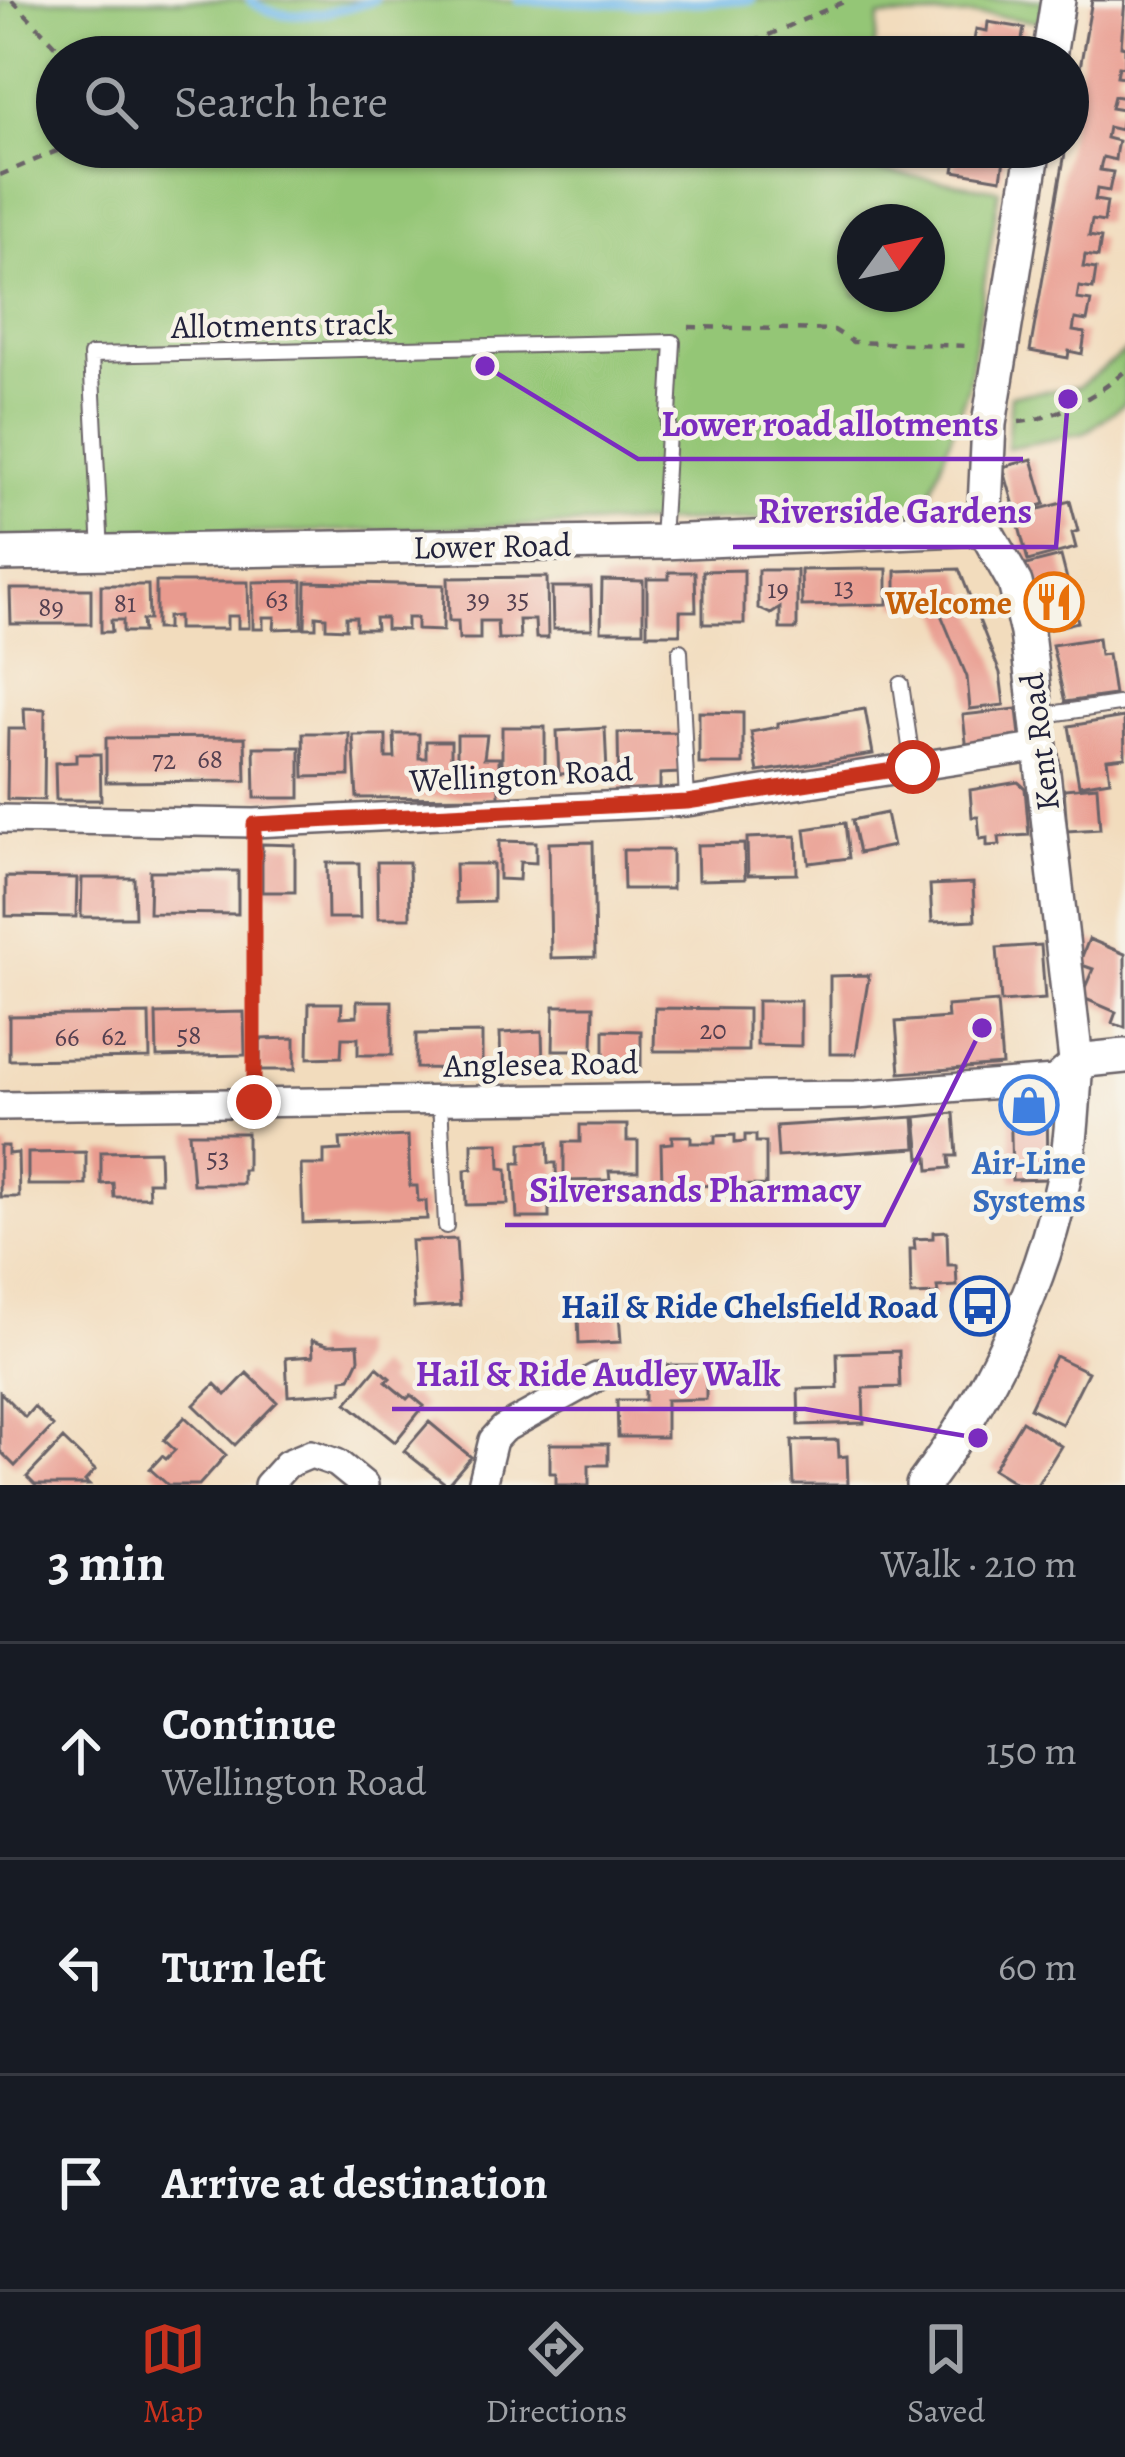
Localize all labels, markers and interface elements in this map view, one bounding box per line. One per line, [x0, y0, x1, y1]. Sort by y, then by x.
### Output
search box [36, 36, 1089, 168]
icon: search [78, 69, 144, 135]
text: Search here [174, 71, 388, 133]
north arrow [837, 204, 945, 312]
street label: Allotments track [170, 300, 393, 349]
callout: Lower road allotments [638, 387, 1023, 459]
text: Lower road allotments [661, 399, 999, 448]
callout: Riverside Gardens [733, 475, 1056, 547]
text: Riverside Gardens [758, 486, 1032, 535]
street label: Lower Road [413, 522, 572, 569]
house number: 13 [834, 569, 854, 605]
house number: 19 [767, 571, 789, 607]
restaurant icon: Welcome [1023, 571, 1085, 633]
place label: Welcome [884, 580, 1012, 625]
house number: 63 [265, 581, 289, 617]
house number: 39 [466, 581, 490, 617]
house number: 35 [507, 581, 529, 617]
house number: 81 [114, 585, 136, 621]
house number: 89 [38, 589, 64, 625]
street label: Kent Road [1009, 670, 1070, 814]
route start [886, 740, 940, 794]
house number: 68 [197, 741, 223, 777]
house number: 72 [152, 742, 176, 778]
street label: Wellington Road [407, 746, 634, 803]
house number: 20 [699, 1012, 727, 1048]
house number: 58 [177, 1017, 201, 1053]
house number: 62 [101, 1018, 127, 1054]
house number: 66 [55, 1019, 79, 1055]
street label: Anglesea Road [442, 1039, 639, 1088]
shop icon: Air-Line Systems [998, 1074, 1060, 1136]
route end [227, 1075, 281, 1129]
house number: 53 [207, 1140, 229, 1176]
place label: Air-Line Systems [971, 1140, 1086, 1223]
callout: Silversands Pharmacy [505, 1153, 884, 1225]
text: Silversands Pharmacy [529, 1165, 862, 1214]
bus stop icon: Hail & Ride Chelsfield Road [949, 1275, 1011, 1337]
place label: Hail & Ride Chelsfield Road [561, 1284, 938, 1329]
callout: Hail & Ride Audley Walk [392, 1337, 805, 1409]
text: Hail & Ride Audley Walk [415, 1349, 781, 1398]
text: 3 min [48, 1528, 165, 1598]
text: Walk · 210 m [881, 1537, 1077, 1590]
text: Continue [162, 1693, 336, 1755]
icon: ahead [48, 1718, 114, 1784]
text: 150 m [986, 1724, 1077, 1777]
text: Wellington Road [162, 1755, 426, 1808]
icon: left [48, 1934, 114, 2000]
text: Turn left [162, 1936, 326, 1998]
text: 60 m [998, 1940, 1077, 1993]
icon: arrive [48, 2150, 114, 2216]
text: Arrive at destination [162, 2152, 548, 2214]
tab: Map [140, 2316, 206, 2433]
tab: Directions [486, 2316, 627, 2433]
tab: Saved [907, 2316, 985, 2433]

